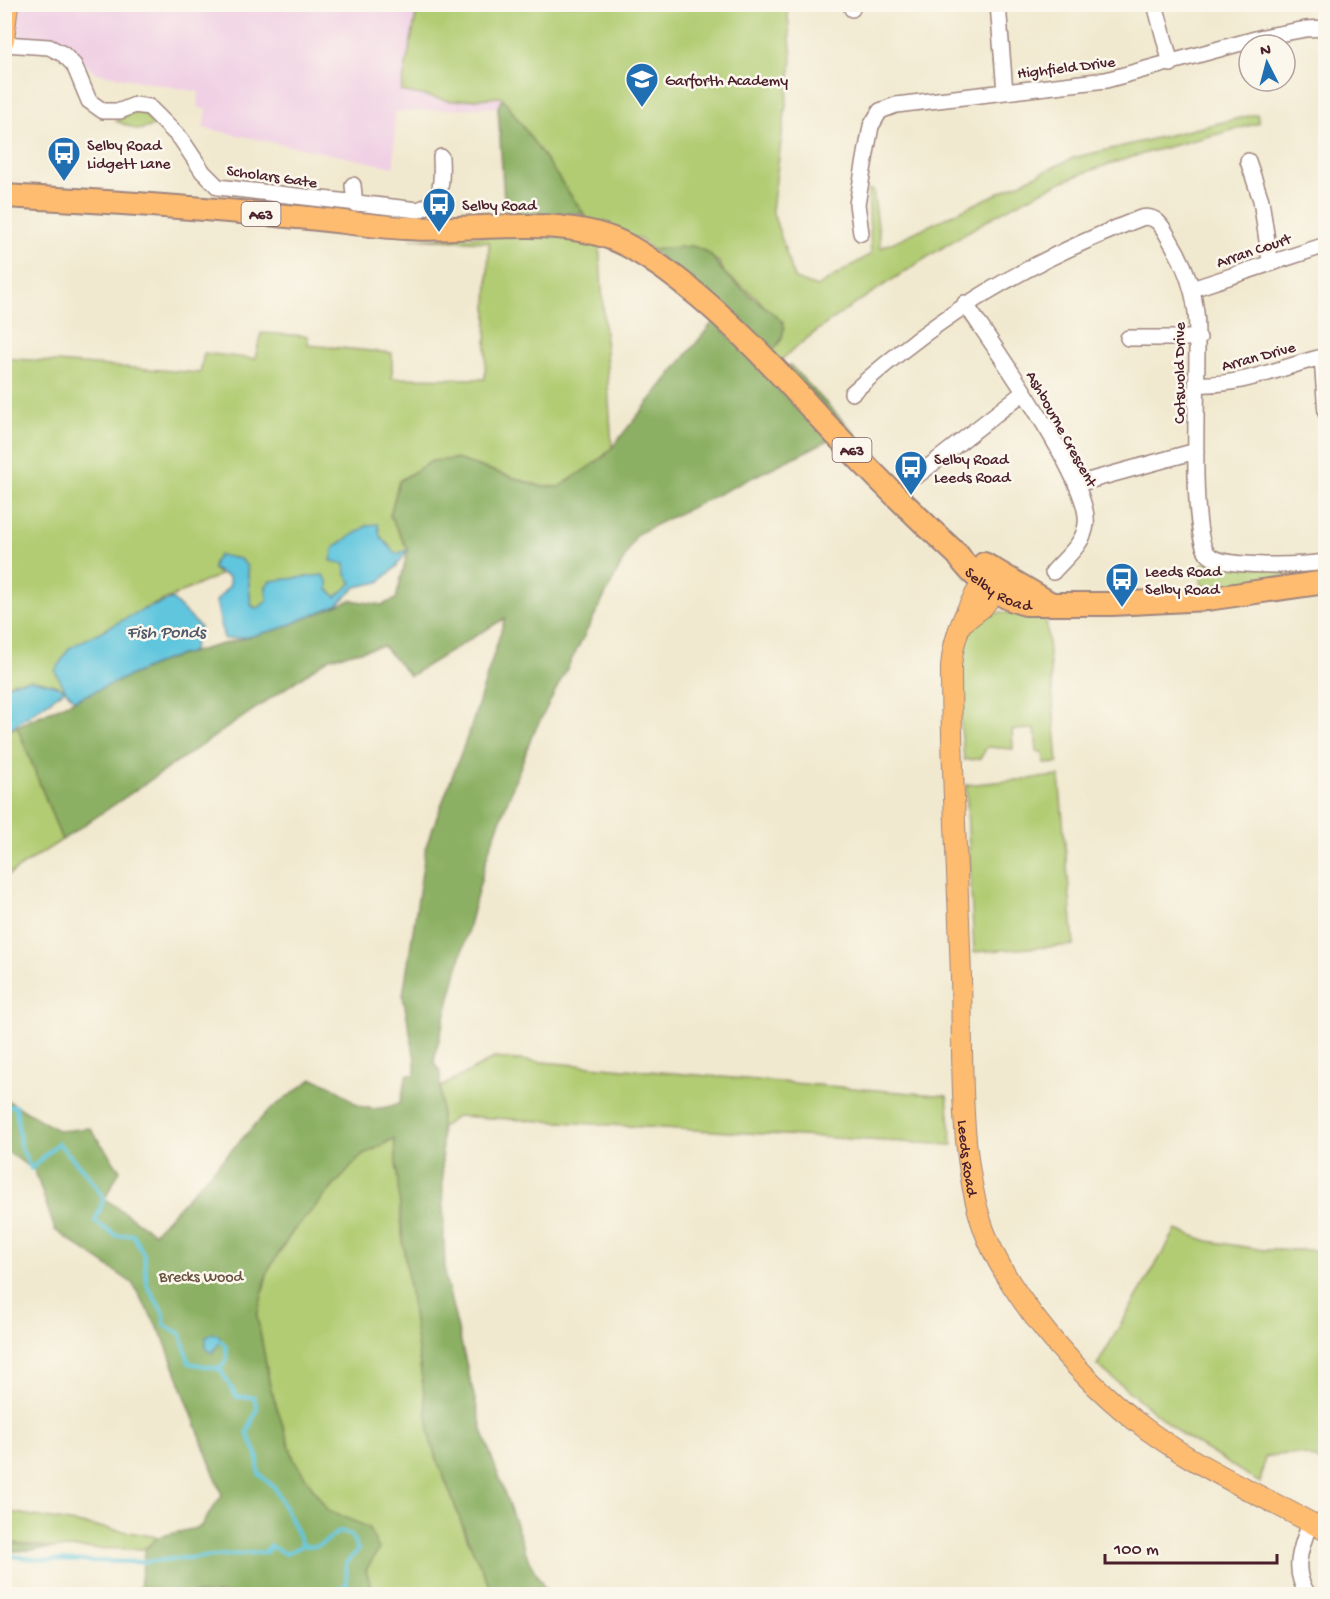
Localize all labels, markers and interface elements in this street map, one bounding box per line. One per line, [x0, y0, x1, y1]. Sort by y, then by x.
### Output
north arrow [1237, 33, 1297, 93]
text: N [1260, 42, 1273, 62]
street label: Highfield Drive [1016, 54, 1117, 85]
school or university icon: Garforth Academy [624, 61, 660, 108]
place label: Garforth Academy [665, 73, 788, 92]
bus stop icon: Selby Road Lidgett Lane [46, 135, 82, 182]
place label: Selby Road Lidgett Lane [87, 138, 171, 175]
street label: Scholars Gate [225, 163, 319, 194]
bus stop icon: Selby Road [421, 186, 457, 233]
place label: Selby Road [462, 198, 538, 217]
road number: A63 [242, 202, 280, 226]
street label: Arran Court [1214, 230, 1295, 274]
street label: Cotswold Drive [1172, 321, 1191, 424]
street label: Arran Drive [1220, 339, 1299, 377]
street label: Ashbourne Crescent [1020, 368, 1100, 492]
road number: A63 [832, 438, 872, 462]
bus stop icon: Selby Road Leeds Road [893, 449, 929, 496]
place label: Selby Road Leeds Road [934, 452, 1012, 489]
bus stop icon: Leeds Road Selby Road [1104, 561, 1140, 608]
street label: Selby Road [959, 564, 1033, 617]
place label: Leeds Road Selby Road [1145, 564, 1223, 601]
water label: Fish Ponds [127, 623, 208, 644]
street label: Leeds Road [951, 1119, 981, 1200]
park label: Brecks Wood [158, 1269, 245, 1288]
scale bar [1105, 1527, 1278, 1565]
text: 100 m [1113, 1540, 1159, 1561]

